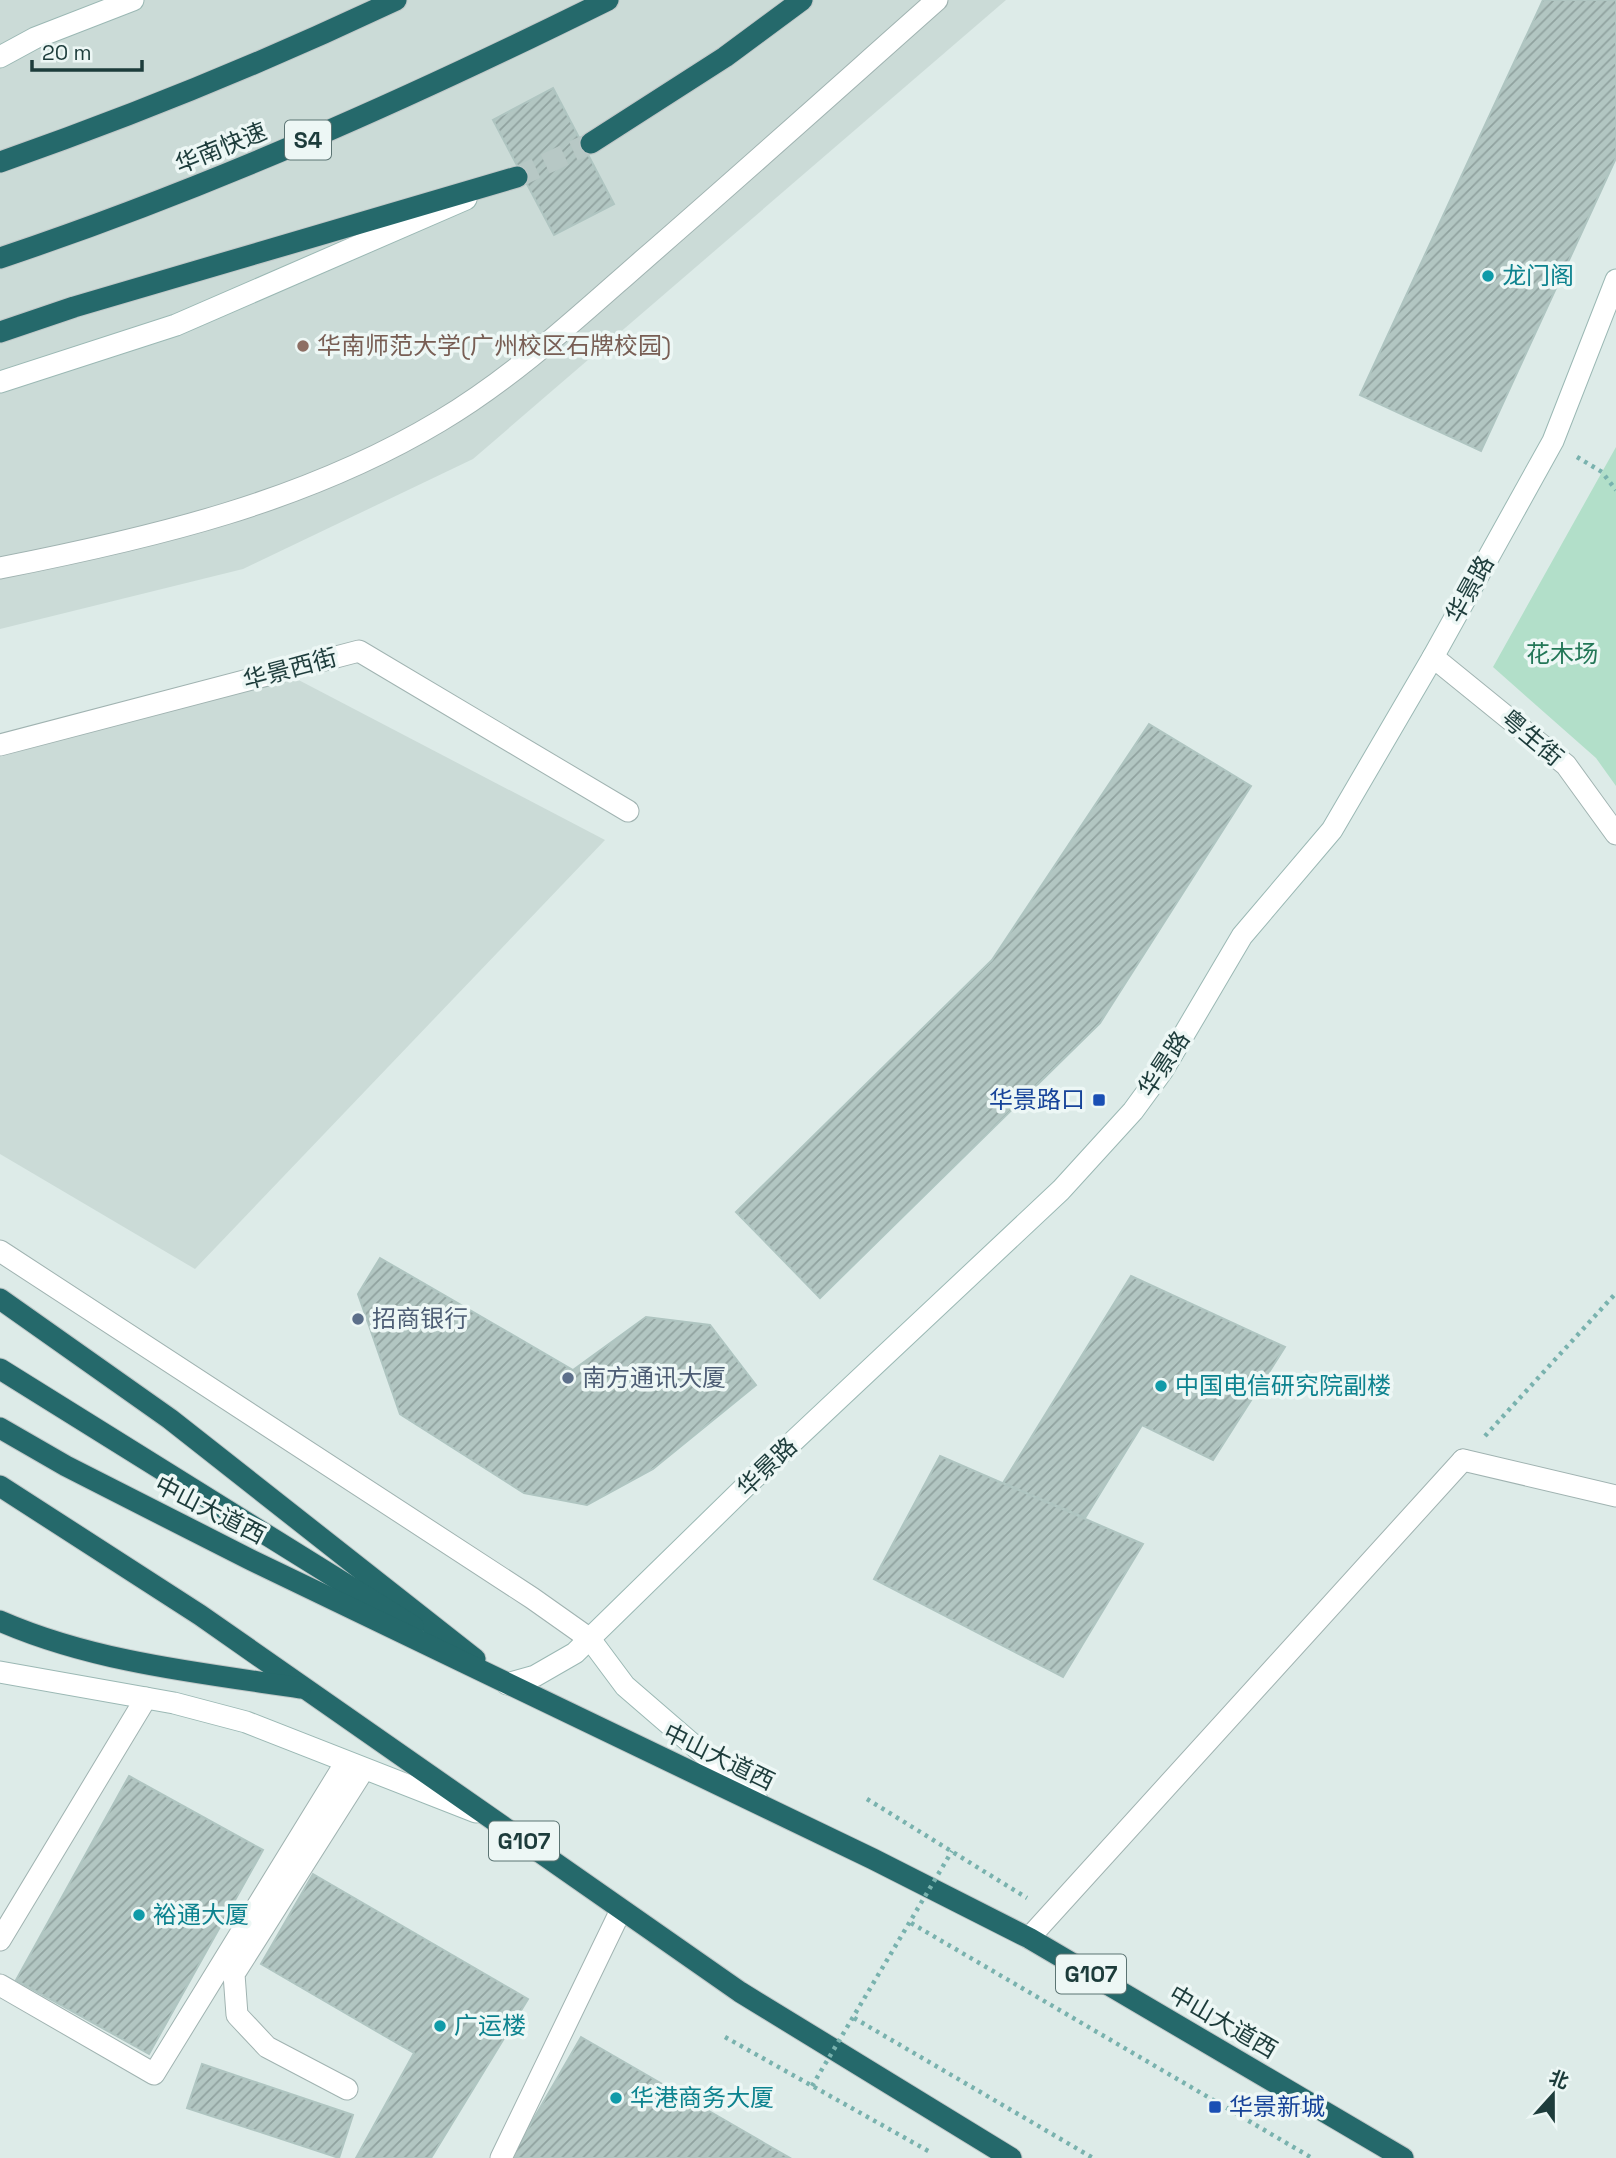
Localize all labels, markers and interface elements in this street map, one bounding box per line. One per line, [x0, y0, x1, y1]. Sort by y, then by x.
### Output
scale bar [32, 28, 142, 72]
text: 20 m [42, 39, 92, 66]
street label: 华南快速 [171, 115, 271, 180]
road number: S4 [285, 120, 331, 160]
place label: 龙门阁 [1502, 260, 1574, 291]
marker: 龙门阁 [1480, 268, 1496, 284]
place label: 华南师范大学(广州校区石牌校园) [317, 330, 671, 361]
marker: 华南师范大学(广州校区石牌校园) [295, 338, 311, 354]
street label: 华景路 [1439, 550, 1501, 628]
park label: 花木场 [1526, 638, 1598, 669]
street label: 华景西街 [239, 641, 340, 696]
street label: 粤生街 [1495, 703, 1570, 773]
street label: 华景路 [1131, 1025, 1196, 1102]
place label: 华景路口 [989, 1084, 1085, 1115]
marker: 华景路口 [1091, 1092, 1107, 1108]
place label: 招商银行 [372, 1303, 468, 1334]
marker: 招商银行 [350, 1311, 366, 1327]
place label: 南方通讯大厦 [582, 1362, 726, 1393]
marker: 南方通讯大厦 [560, 1370, 576, 1386]
place label: 中国电信研究院副楼 [1175, 1370, 1391, 1401]
marker: 中国电信研究院副楼 [1153, 1378, 1169, 1394]
street label: 华景路 [730, 1430, 803, 1503]
street label: 中山大道西 [150, 1469, 271, 1551]
street label: 中山大道西 [658, 1716, 780, 1797]
road number: G107 [489, 1822, 559, 1860]
place label: 裕通大厦 [153, 1899, 249, 1930]
marker: 裕通大厦 [131, 1907, 147, 1923]
road number: G107 [1056, 1954, 1126, 1994]
street label: 中山大道西 [1164, 1978, 1283, 2065]
place label: 广运楼 [454, 2010, 526, 2041]
marker: 广运楼 [432, 2018, 448, 2034]
north arrow [1518, 2060, 1588, 2130]
text: 北 [1546, 2065, 1572, 2095]
place label: 华港商务大厦 [630, 2082, 774, 2113]
marker: 华港商务大厦 [608, 2090, 624, 2106]
place label: 华景新城 [1229, 2091, 1325, 2122]
marker: 华景新城 [1207, 2099, 1223, 2115]

